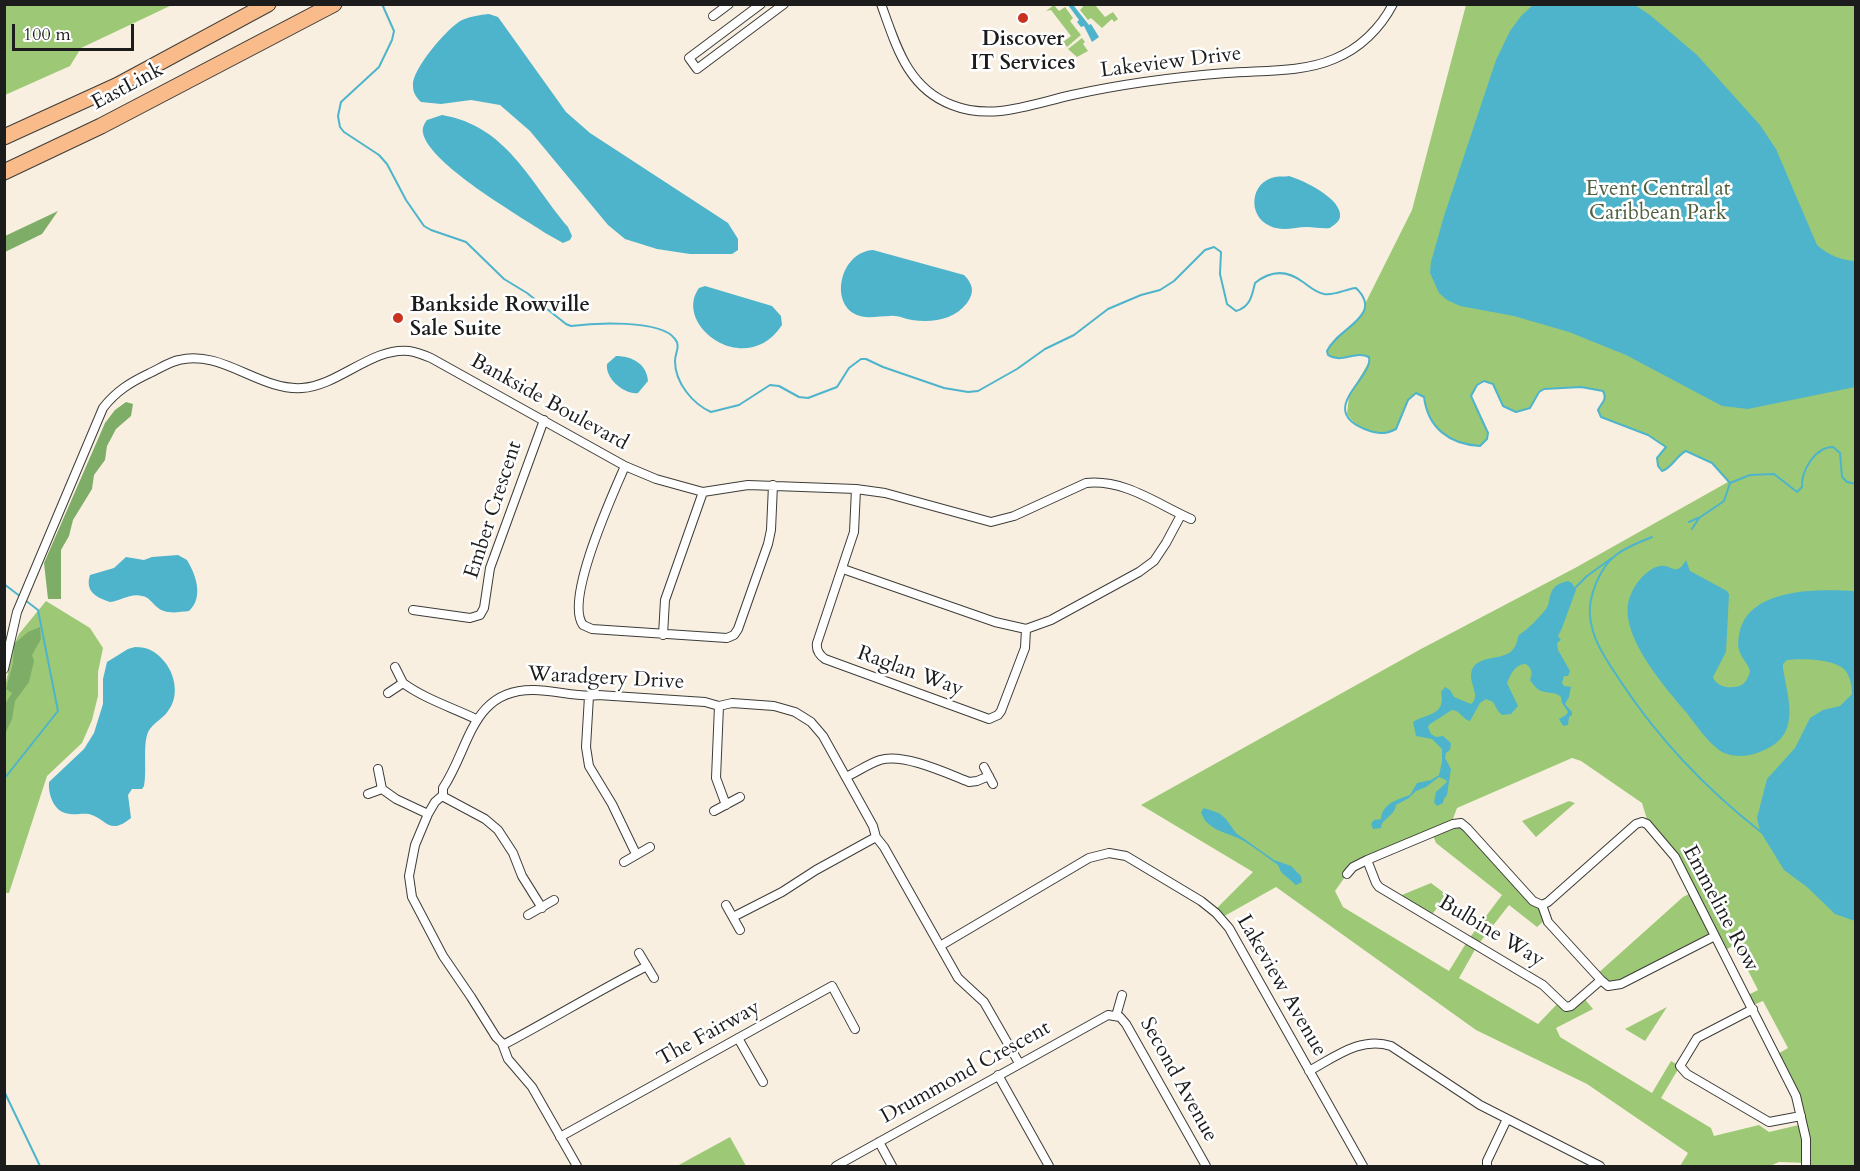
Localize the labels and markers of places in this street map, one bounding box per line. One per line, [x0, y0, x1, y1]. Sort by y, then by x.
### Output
marker: Discover IT Services [1016, 11, 1030, 25]
place label: Discover IT Services [971, 27, 1075, 77]
place label: Bankside Rowville Sale Suite [410, 293, 590, 343]
marker: Bankside Rowville Sale Suite [391, 311, 405, 325]

